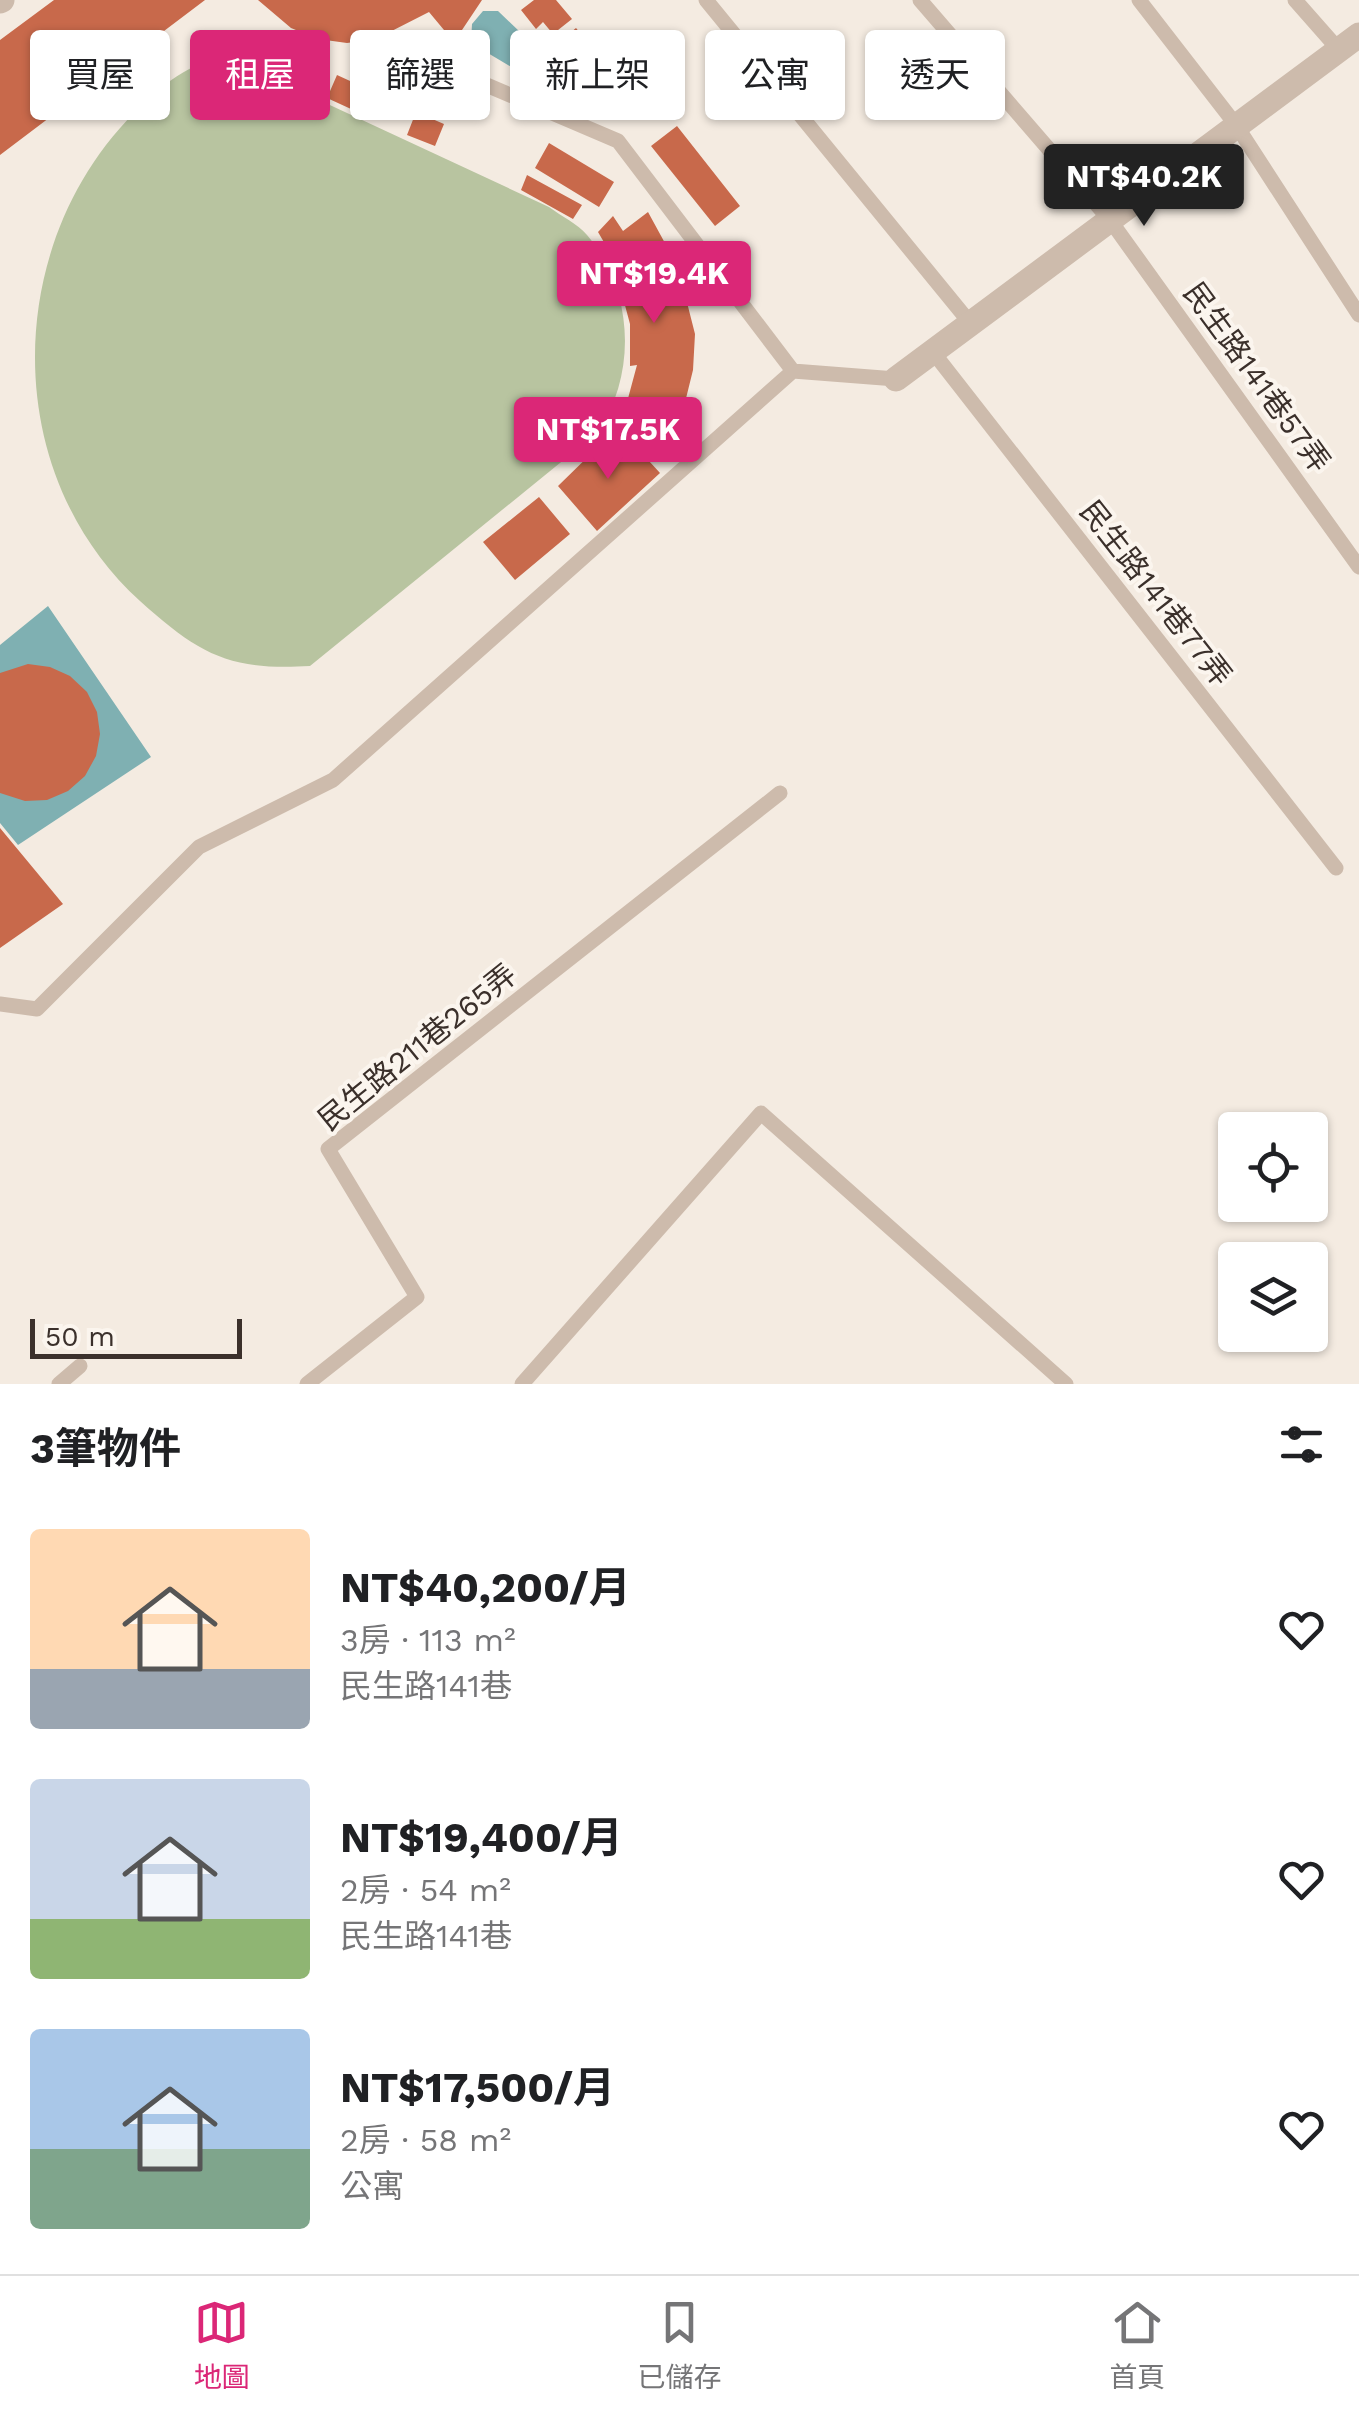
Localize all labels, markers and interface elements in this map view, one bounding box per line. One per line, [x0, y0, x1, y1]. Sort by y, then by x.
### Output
chip: 買屋 [30, 30, 170, 120]
chip: 租屋 [190, 30, 330, 120]
chip: 篩選 [350, 30, 490, 120]
chip: 新上架 [510, 30, 685, 120]
chip: 公寓 [705, 30, 845, 120]
chip: 透天 [865, 30, 1005, 120]
pin: NT$40.2K [1041, 144, 1247, 229]
text: NT$40.2K [1066, 157, 1222, 195]
pin: NT$19.4K [551, 241, 757, 326]
text: NT$19.4K [579, 254, 729, 292]
street label: 民生路141巷57弄 [1177, 275, 1337, 479]
pin: NT$17.5K [505, 397, 711, 482]
text: NT$17.5K [536, 410, 680, 448]
street label: 民生路141巷77弄 [1073, 494, 1239, 692]
street label: 民生路211巷265弄 [311, 957, 523, 1137]
map controls [1218, 1112, 1328, 1352]
button: locate [1218, 1112, 1328, 1222]
button: layers [1218, 1242, 1328, 1352]
scale bar [30, 1314, 242, 1358]
text: 50 m [45, 1320, 115, 1353]
icon: filters [1274, 1417, 1329, 1472]
text: 3筆物件 [30, 1424, 181, 1473]
text: NT$40,200/月 [340, 1563, 631, 1612]
icon: home [110, 1569, 230, 1689]
icon: heart [1274, 1602, 1329, 1657]
text: 3房 · 113 m² [340, 1621, 516, 1659]
text: 民生路141巷 [340, 1667, 512, 1705]
text: NT$19,400/月 [340, 1813, 623, 1862]
icon: home [110, 1819, 230, 1939]
icon: heart [1274, 1852, 1329, 1907]
text: 2房 · 54 m² [340, 1871, 511, 1909]
text: 民生路141巷 [340, 1917, 512, 1955]
text: NT$17,500/月 [340, 2063, 615, 2112]
icon: home [110, 2069, 230, 2189]
icon: heart [1274, 2102, 1329, 2157]
text: 2房 · 58 m² [340, 2121, 511, 2159]
text: 公寓 [340, 2167, 404, 2205]
tab: 地圖 [194, 2295, 250, 2395]
tab: 已儲存 [637, 2295, 721, 2395]
tab: 首頁 [1109, 2295, 1165, 2395]

